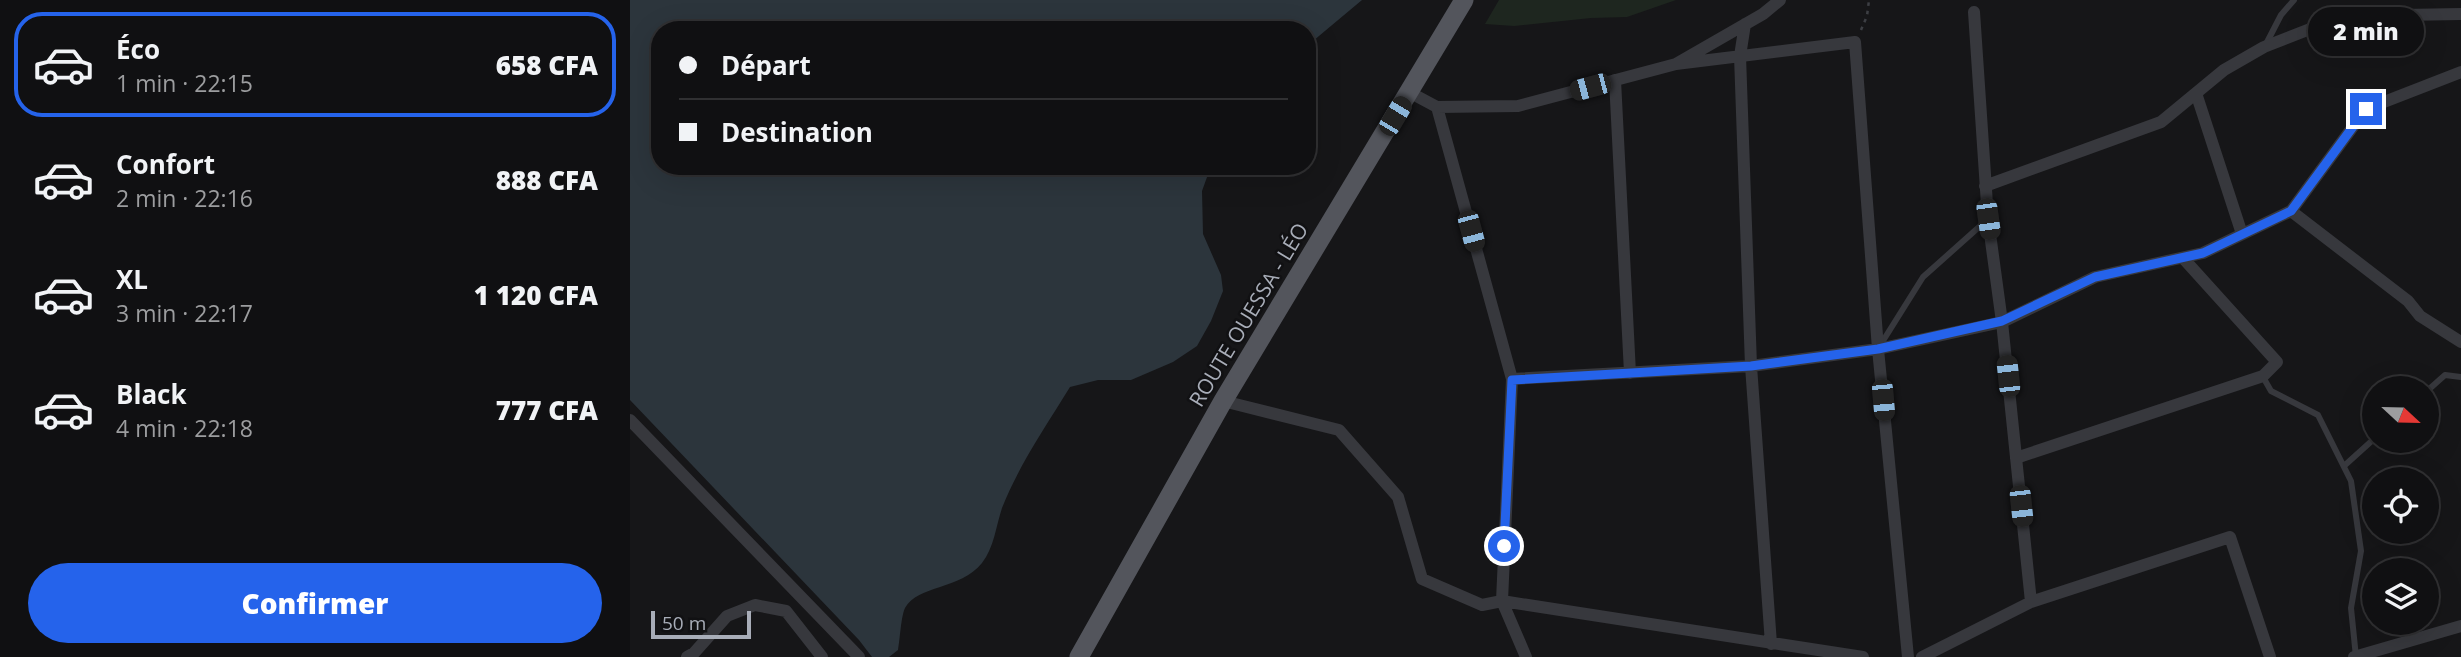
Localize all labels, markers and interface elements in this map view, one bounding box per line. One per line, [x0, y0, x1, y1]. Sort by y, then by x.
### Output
callout: 2 min [2308, 7, 2424, 56]
text: 2 min [2333, 15, 2399, 47]
text: Éco [116, 31, 160, 67]
icon: car [32, 33, 95, 96]
text: 658 CFA [496, 47, 598, 83]
text: Départ [721, 47, 811, 83]
text: 1 min · 22:15 [116, 67, 253, 99]
car [1567, 71, 1614, 103]
car [1376, 93, 1415, 139]
route end [2350, 93, 2382, 125]
text: Destination [721, 114, 873, 150]
text: Confort [116, 146, 215, 182]
icon: car [32, 148, 95, 211]
text: 888 CFA [496, 162, 598, 198]
text: 2 min · 22:16 [116, 182, 253, 214]
car [1975, 197, 2002, 241]
car [1456, 208, 1487, 254]
street label: ROUTE OUESSA - LÉO [1182, 217, 1314, 412]
text: XL [116, 261, 148, 297]
icon: car [32, 263, 95, 326]
text: 1 120 CFA [474, 277, 598, 313]
text: 3 min · 22:17 [116, 297, 253, 329]
car [1996, 354, 2021, 398]
text: Black [116, 376, 187, 412]
north arrow [2362, 376, 2440, 453]
map controls [2362, 376, 2439, 635]
icon: car [32, 378, 95, 441]
car [1871, 378, 1896, 422]
text: 777 CFA [496, 392, 598, 428]
text: 4 min · 22:18 [116, 412, 253, 444]
button: locate [2362, 467, 2439, 544]
car [2009, 484, 2034, 528]
route start [1488, 530, 1520, 562]
button: layers [2362, 558, 2439, 635]
button: Confirmer [28, 563, 602, 643]
scale bar [651, 608, 751, 640]
text: 50 m [662, 610, 706, 636]

